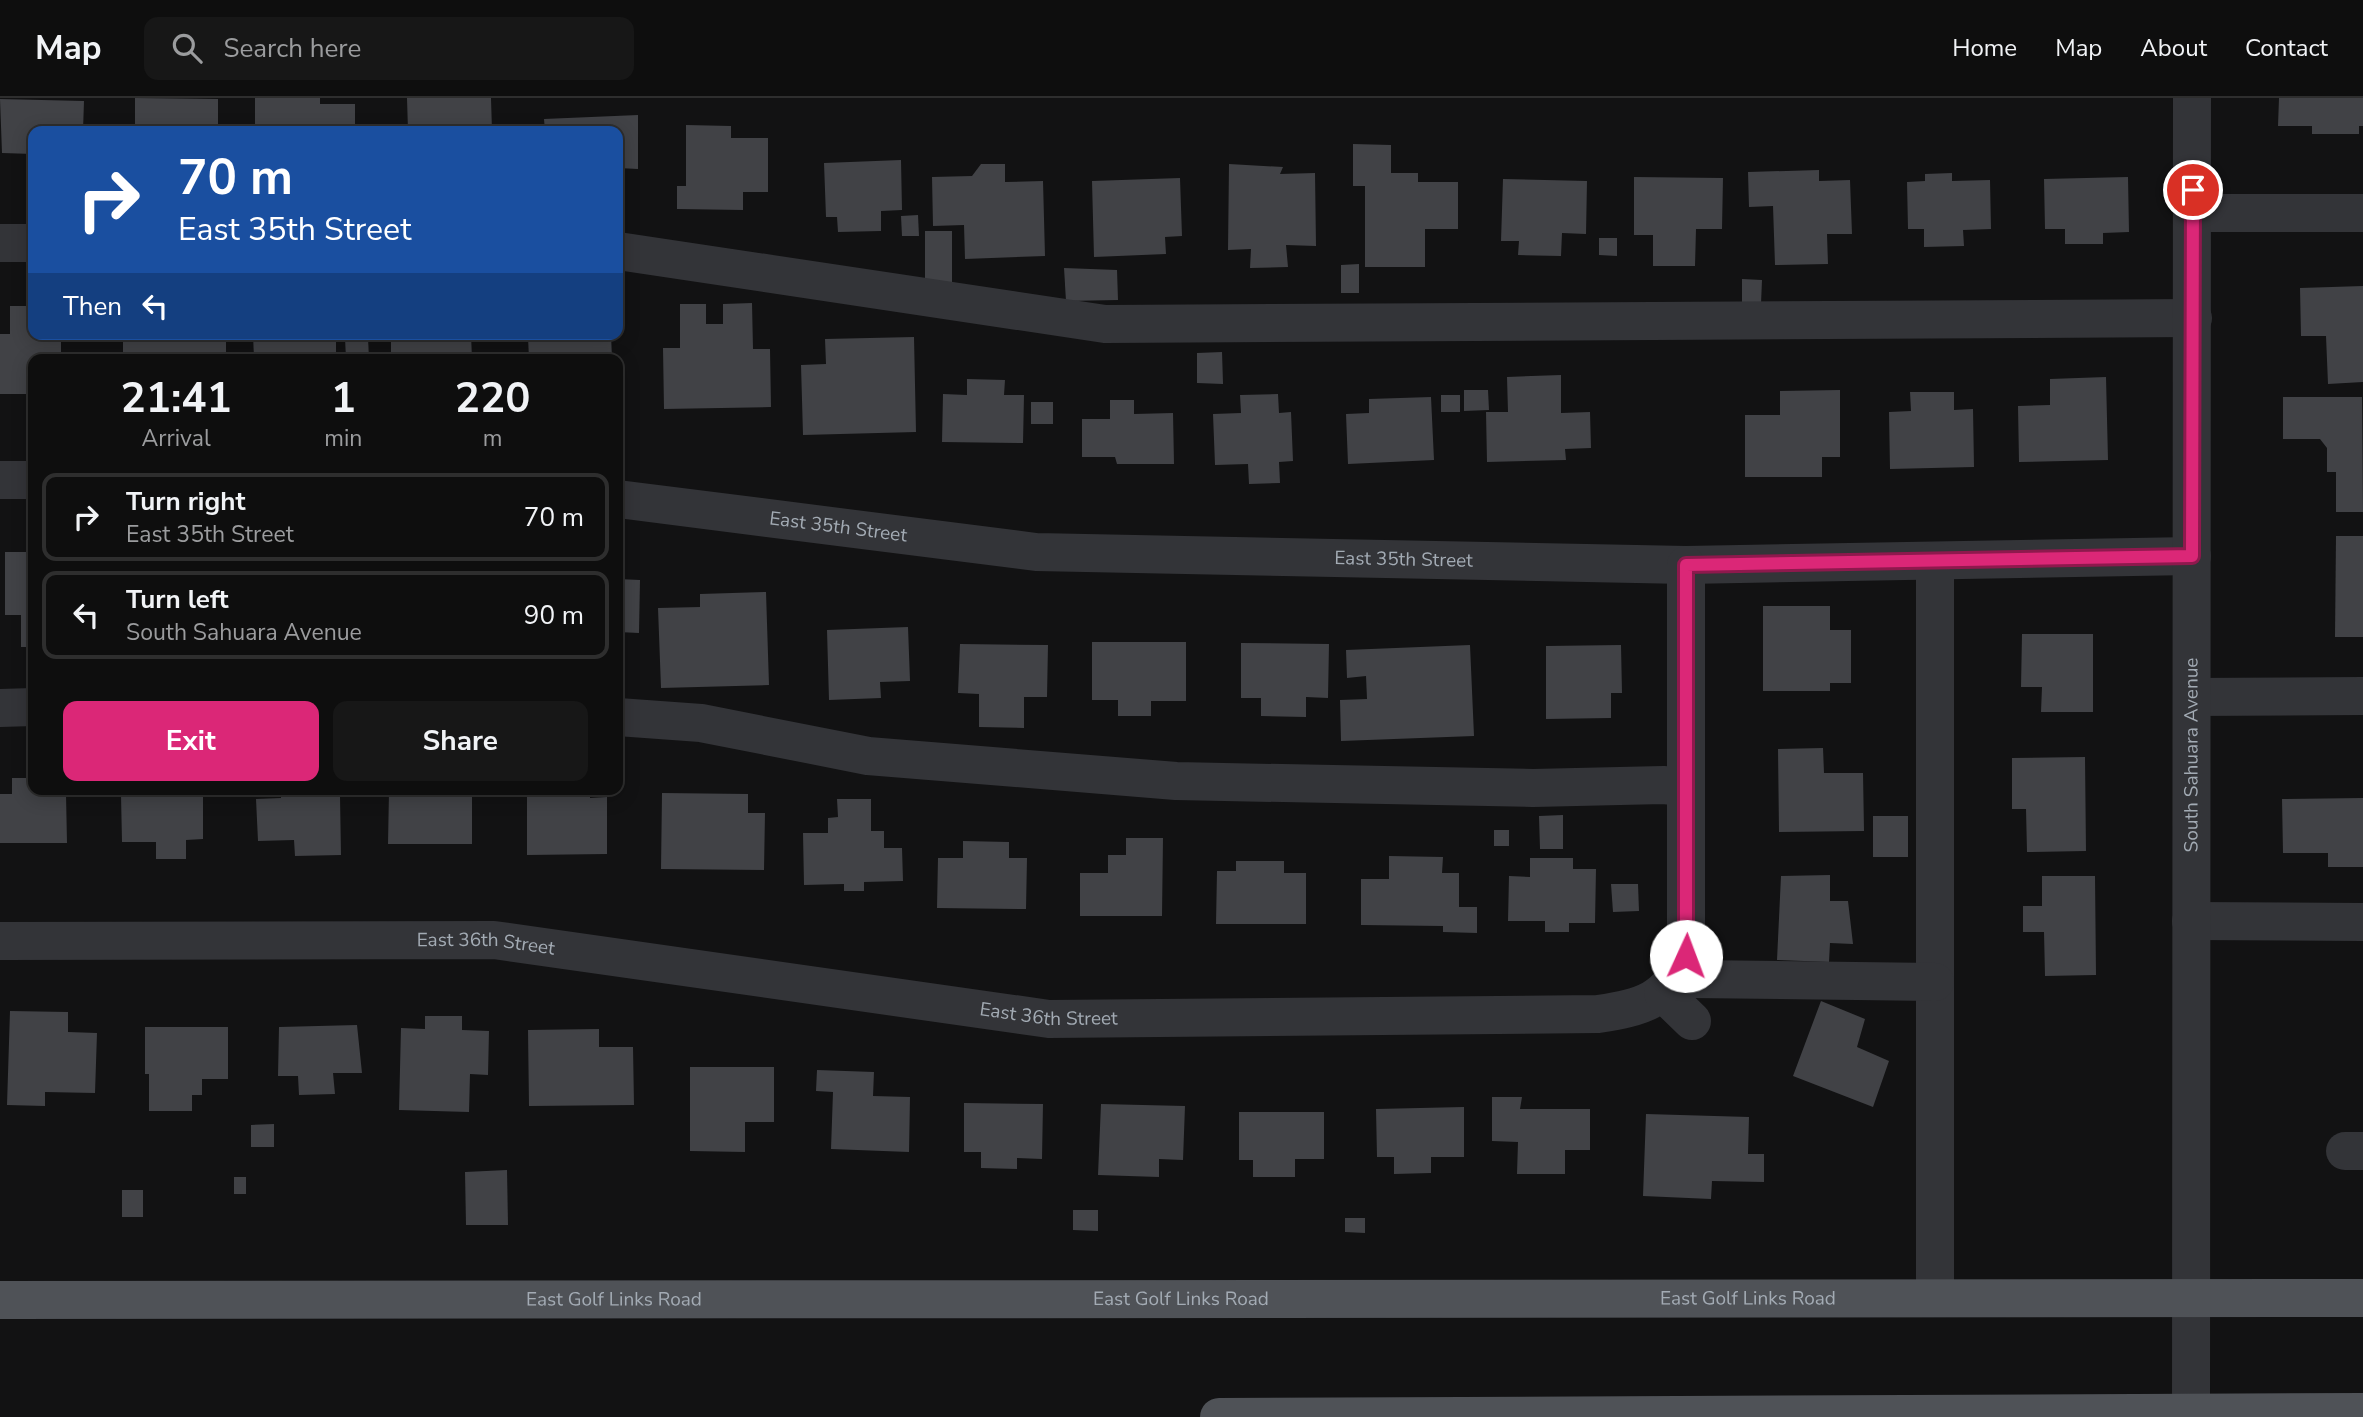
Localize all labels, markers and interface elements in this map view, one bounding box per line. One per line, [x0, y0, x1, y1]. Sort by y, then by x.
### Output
search box [144, 17, 634, 80]
text: Map [35, 26, 102, 71]
icon: search [168, 29, 206, 67]
text: Search here [224, 31, 361, 66]
text: Home [1952, 32, 2017, 64]
text: Map [2055, 32, 2102, 64]
text: About [2140, 32, 2207, 64]
text: Contact [2245, 32, 2328, 64]
text: 70 m [178, 144, 293, 211]
icon: right [63, 154, 154, 245]
pin [2163, 160, 2223, 220]
icon: arrive [2174, 171, 2212, 209]
text: East 35th Street [178, 208, 411, 251]
icon: left [136, 287, 174, 325]
text: Then [63, 289, 122, 324]
text: 21:41 [121, 370, 232, 427]
text: 1 [331, 370, 356, 427]
text: 220 [455, 370, 530, 427]
text: Arrival [142, 423, 211, 454]
text: min [324, 423, 362, 454]
text: m [483, 423, 503, 454]
text: Turn right [126, 484, 245, 519]
icon: right [67, 498, 105, 536]
text: 70 m [524, 500, 584, 535]
street label: East 35th Street [768, 505, 909, 549]
text: East 35th Street [126, 519, 294, 550]
street label: East 35th Street [1334, 545, 1473, 574]
text: Turn left [126, 582, 229, 617]
icon: left [67, 596, 105, 634]
text: 90 m [524, 598, 584, 633]
text: South Sahuara Avenue [126, 617, 362, 648]
street label: South Sahuara Avenue [2178, 657, 2205, 853]
button: Exit [63, 701, 319, 781]
button: Share [333, 701, 588, 781]
position arrow [1649, 919, 1723, 993]
street label: East 36th Street [417, 927, 557, 962]
street label: East 36th Street [978, 996, 1118, 1032]
street label: East Golf Links Road [1660, 1285, 1836, 1312]
street label: East Golf Links Road [526, 1286, 702, 1313]
street label: East Golf Links Road [1093, 1286, 1269, 1312]

